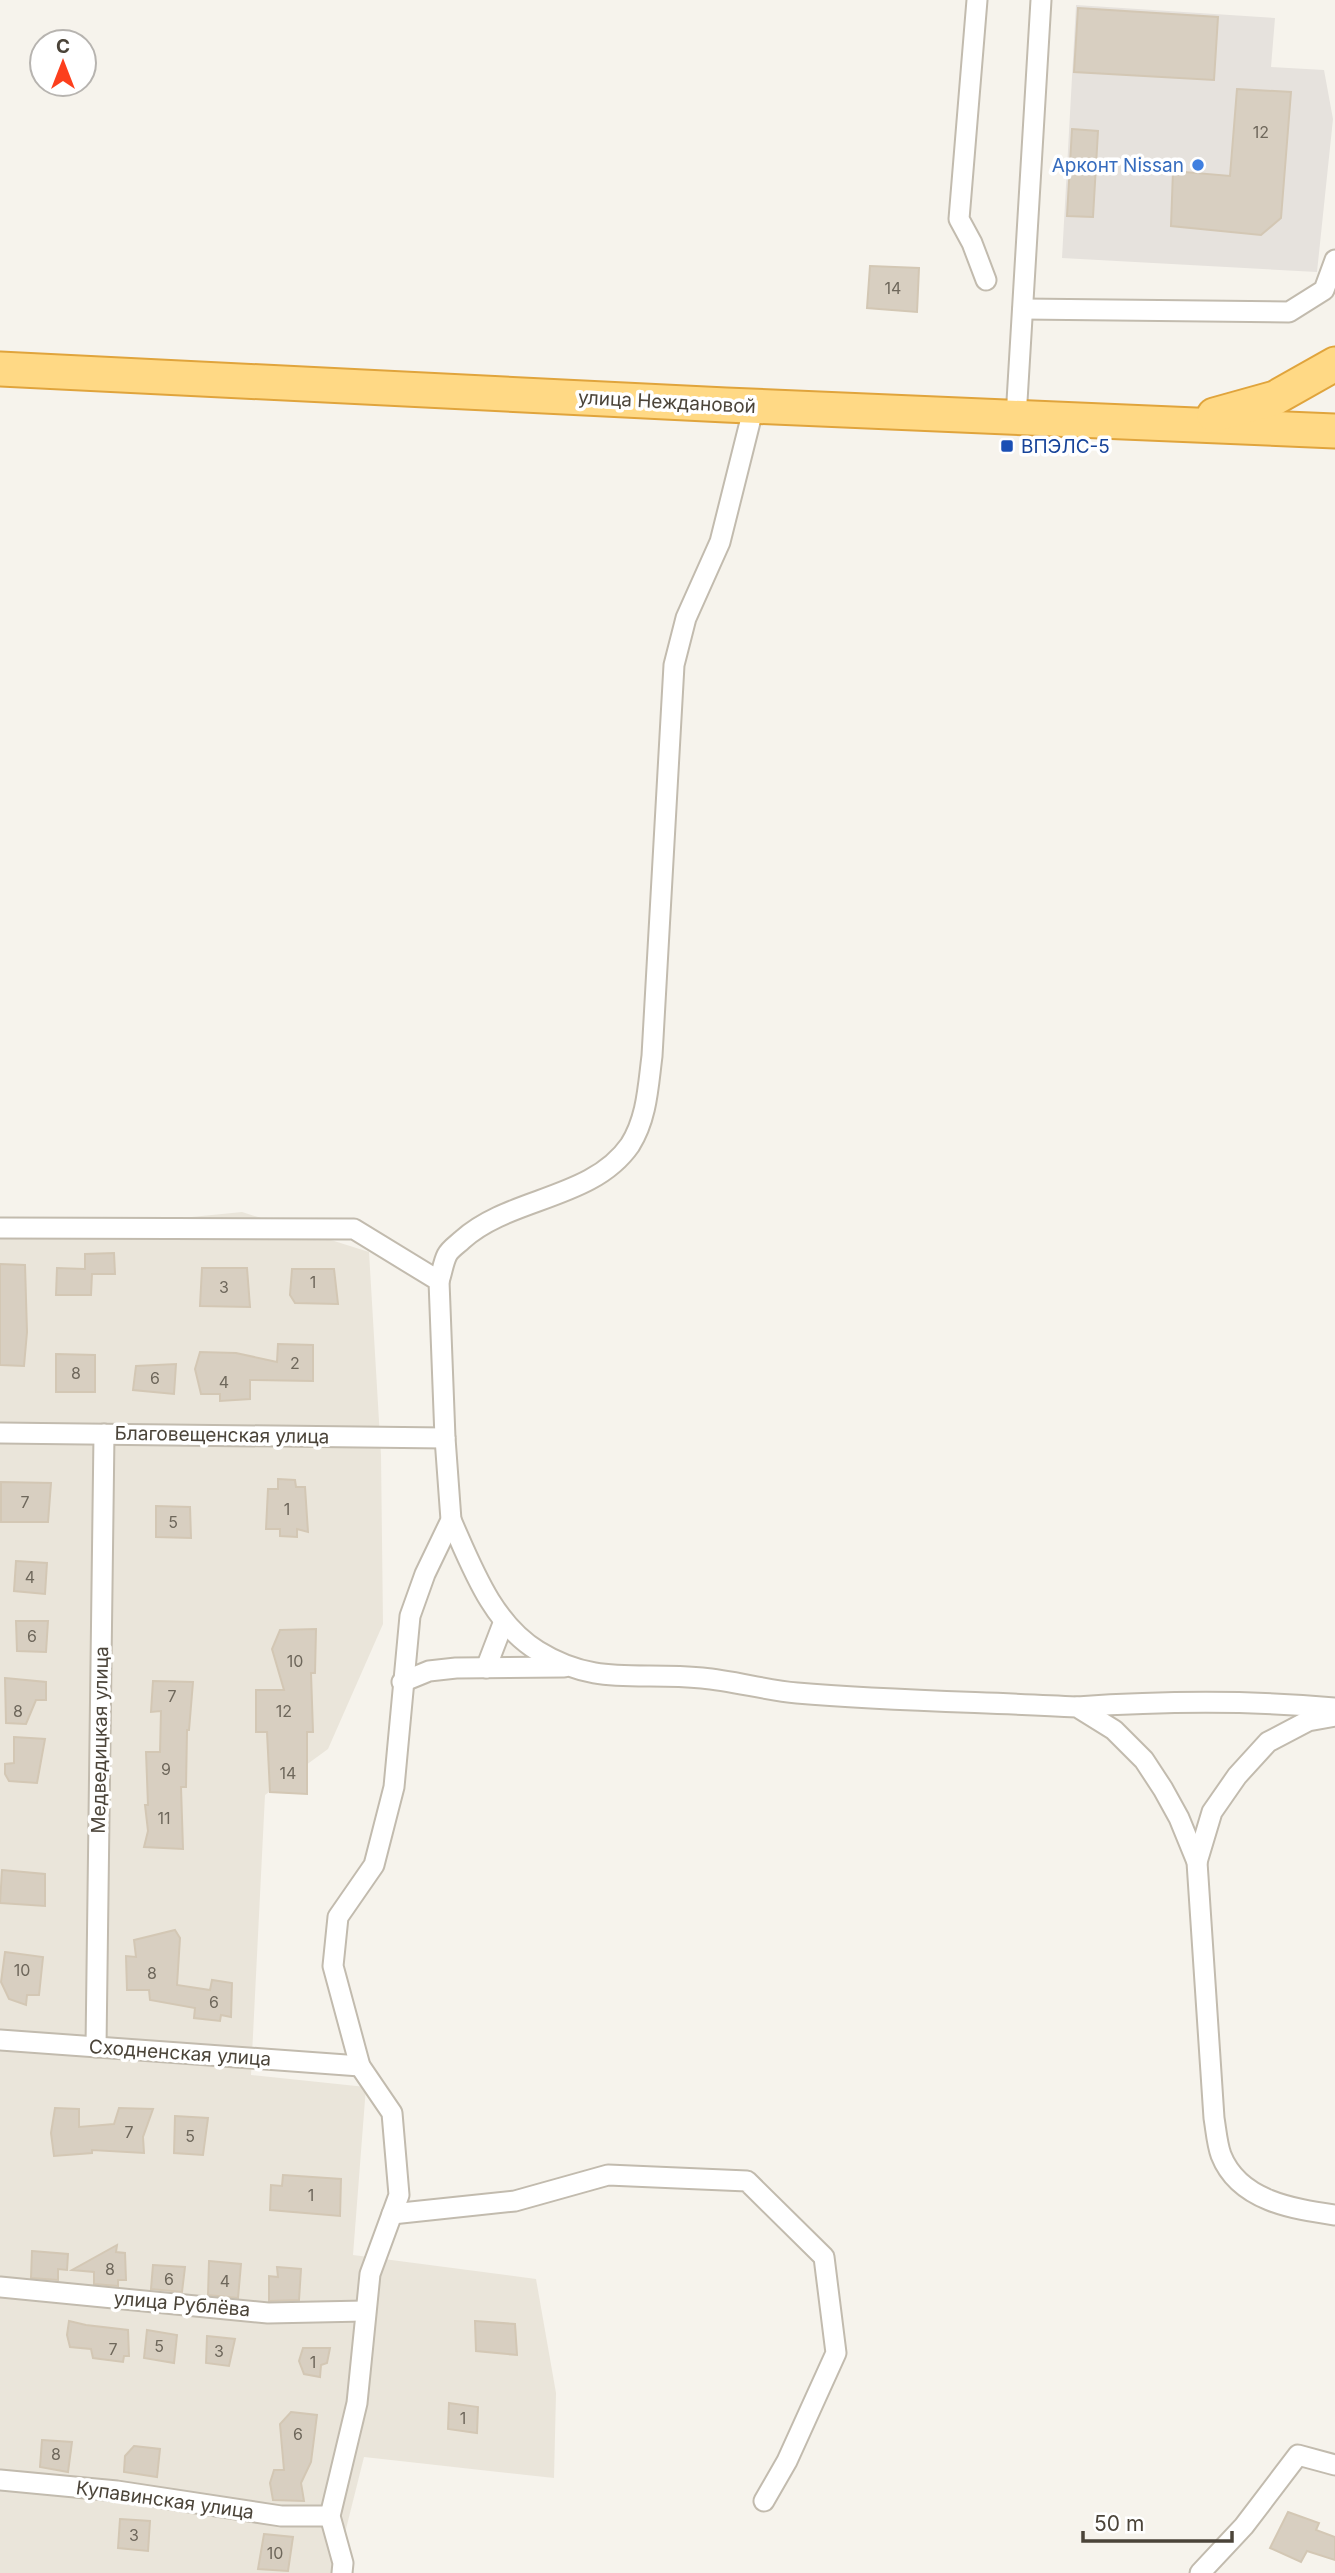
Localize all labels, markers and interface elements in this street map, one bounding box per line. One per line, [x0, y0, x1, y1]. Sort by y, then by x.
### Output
north arrow [28, 28, 98, 98]
text: С [56, 35, 70, 58]
house number: 12 [1253, 122, 1269, 142]
place label: Арконт Nissan [1052, 154, 1184, 177]
marker: Арконт Nissan [1190, 157, 1206, 173]
house number: 14 [885, 278, 901, 298]
street label: улица Неждановой [577, 386, 757, 418]
place label: ВПЭЛС-5 [1021, 435, 1110, 458]
marker: ВПЭЛС-5 [999, 438, 1015, 454]
house number: 1 [310, 1272, 316, 1292]
house number: 3 [219, 1277, 229, 1297]
house number: 2 [290, 1353, 300, 1373]
house number: 8 [71, 1363, 81, 1383]
house number: 6 [150, 1368, 160, 1388]
house number: 4 [219, 1372, 229, 1392]
street label: Благовещенская улица [114, 1422, 330, 1448]
house number: 7 [20, 1492, 30, 1512]
house number: 1 [284, 1499, 290, 1519]
house number: 5 [168, 1512, 178, 1532]
house number: 4 [25, 1567, 35, 1587]
house number: 6 [27, 1626, 37, 1646]
street label: Медведицкая улица [87, 1646, 113, 1834]
house number: 10 [287, 1651, 303, 1671]
house number: 7 [167, 1686, 177, 1706]
house number: 8 [13, 1701, 23, 1721]
house number: 12 [276, 1701, 292, 1721]
house number: 9 [161, 1759, 171, 1779]
house number: 14 [280, 1763, 296, 1783]
house number: 11 [157, 1808, 171, 1828]
house number: 10 [14, 1960, 30, 1980]
house number: 8 [147, 1963, 157, 1983]
house number: 6 [209, 1992, 219, 2012]
street label: Сходненская улица [88, 2035, 272, 2071]
house number: 7 [124, 2122, 134, 2142]
house number: 5 [185, 2126, 195, 2146]
house number: 1 [308, 2185, 314, 2205]
house number: 8 [105, 2259, 115, 2279]
house number: 6 [164, 2269, 174, 2289]
house number: 4 [220, 2271, 230, 2291]
street label: улица Рублёва [113, 2287, 251, 2321]
house number: 5 [154, 2336, 164, 2356]
house number: 7 [108, 2339, 118, 2359]
house number: 3 [214, 2341, 224, 2361]
house number: 1 [310, 2352, 316, 2372]
house number: 1 [460, 2408, 466, 2428]
house number: 6 [293, 2424, 303, 2444]
house number: 8 [51, 2444, 61, 2464]
street label: Купавинская улица [75, 2476, 255, 2524]
scale bar [1083, 2500, 1232, 2544]
text: 50 m [1094, 2511, 1144, 2536]
house number: 3 [129, 2525, 139, 2545]
house number: 10 [267, 2543, 283, 2563]

